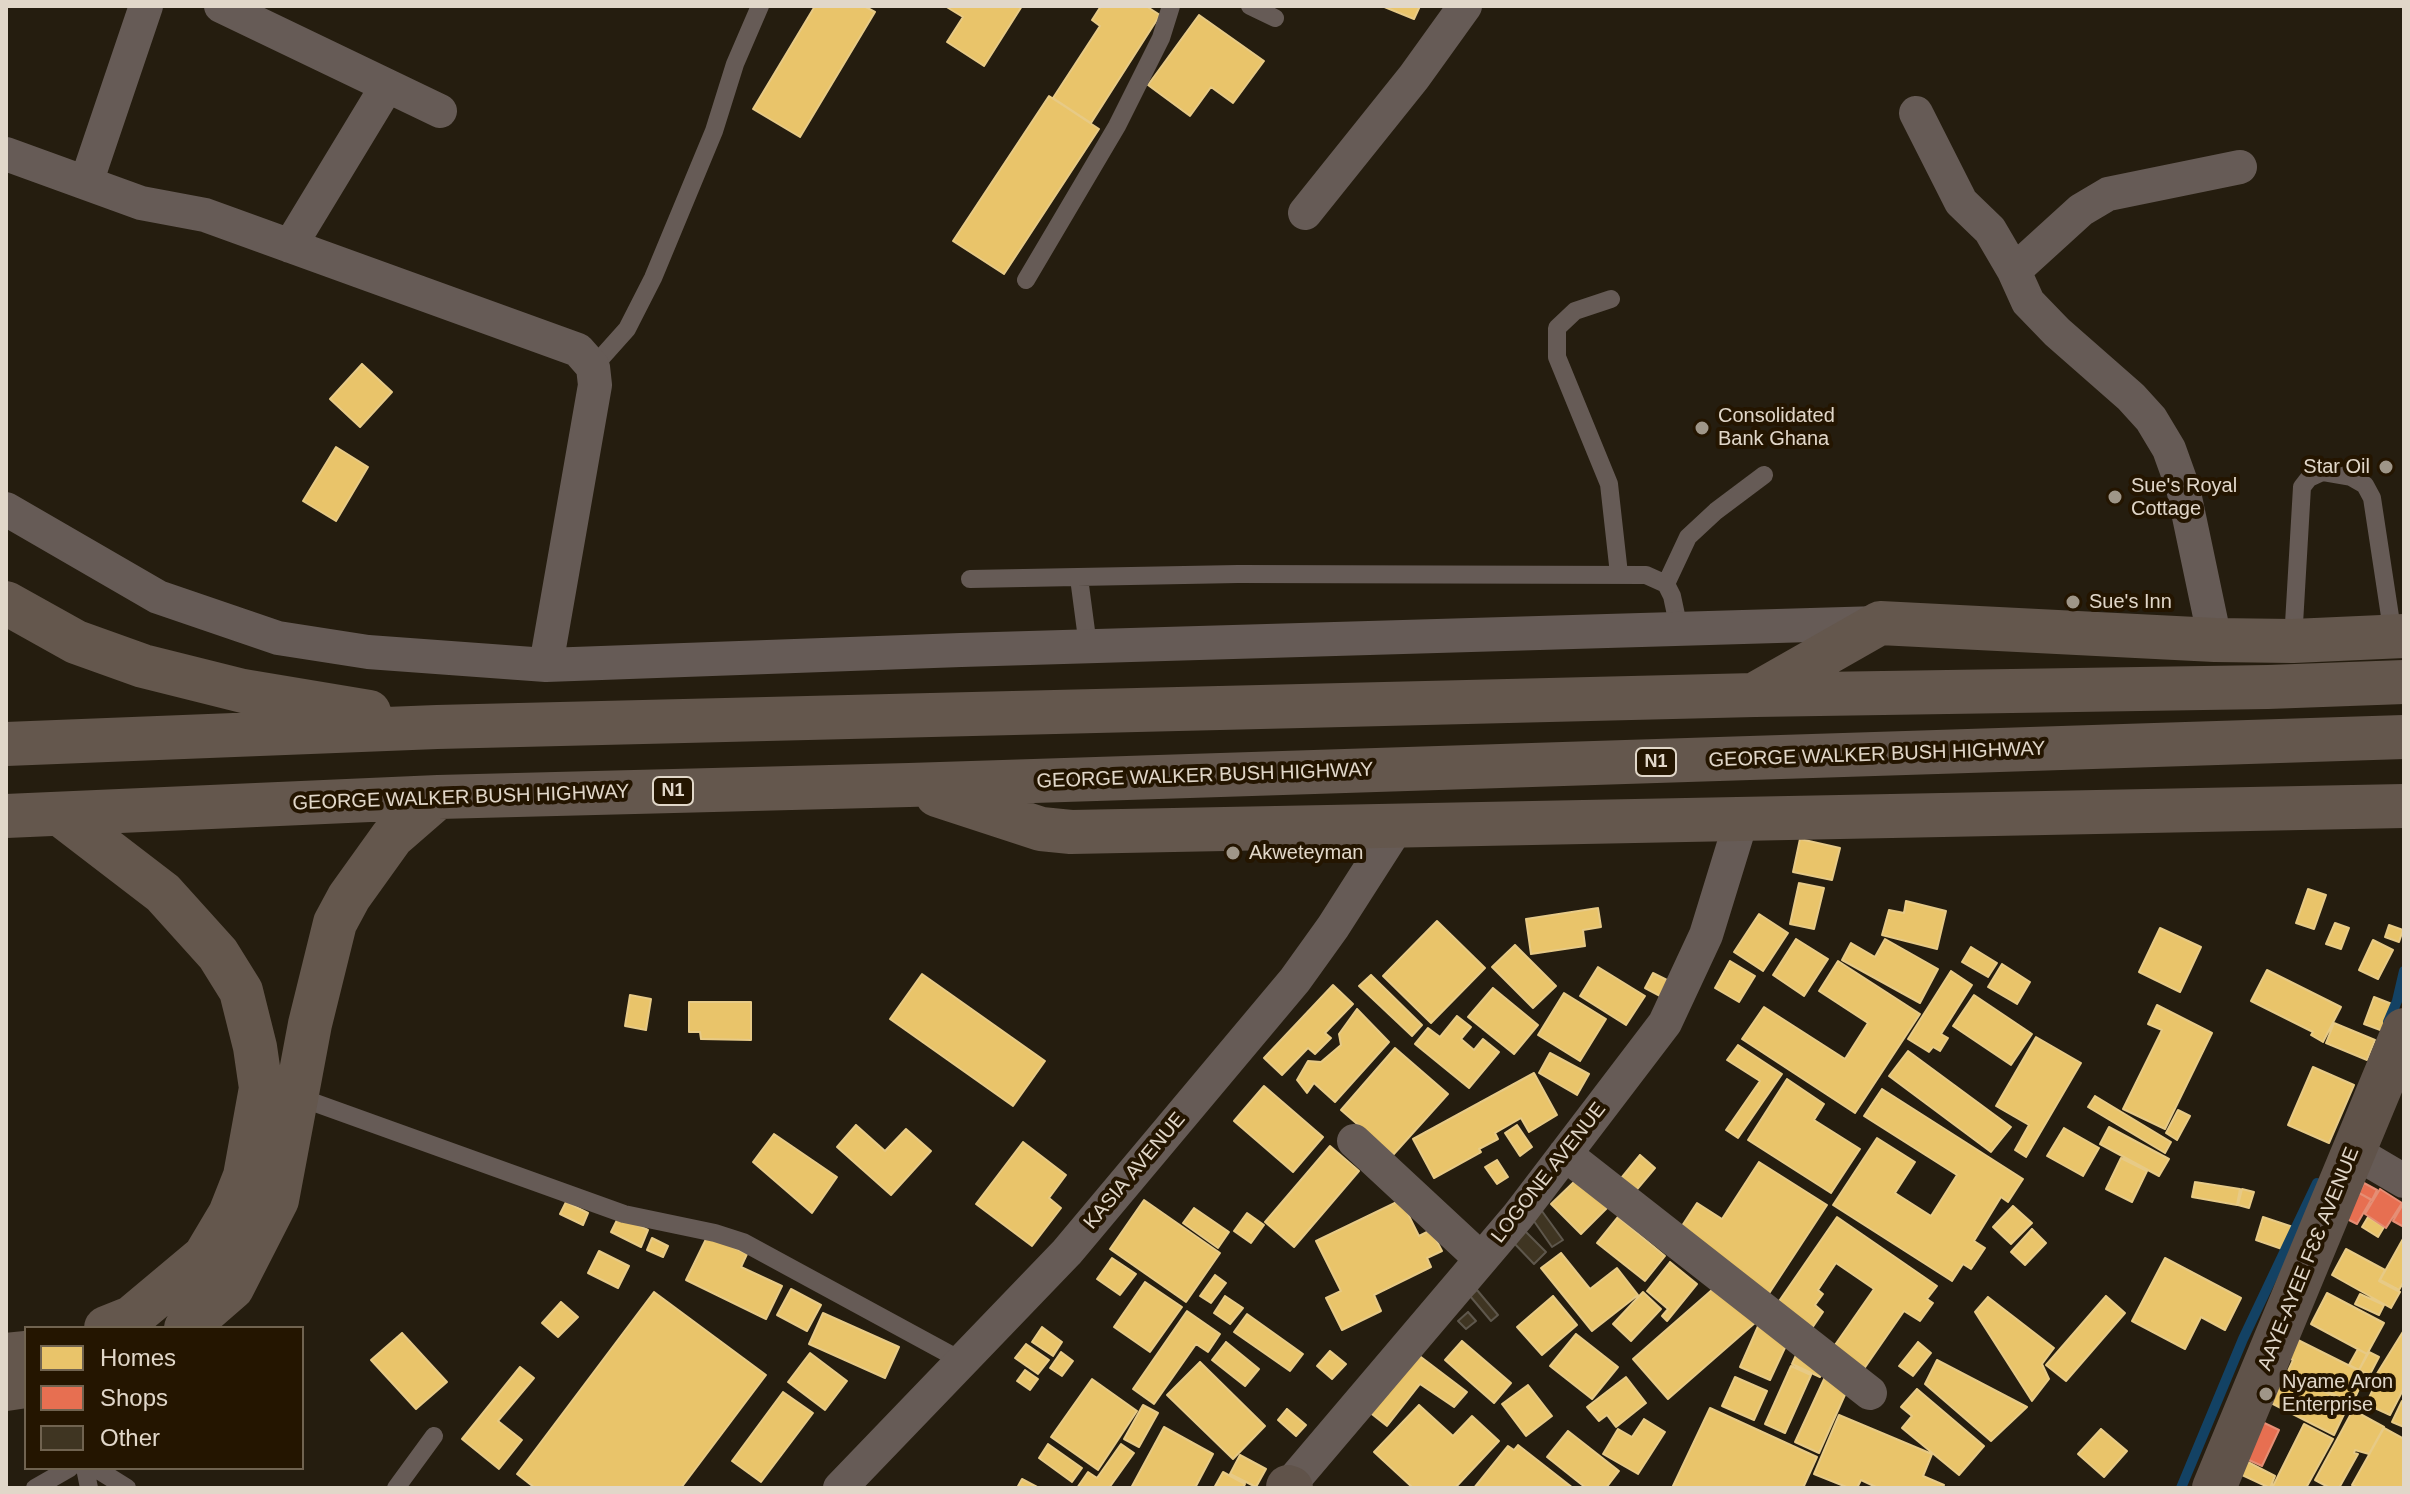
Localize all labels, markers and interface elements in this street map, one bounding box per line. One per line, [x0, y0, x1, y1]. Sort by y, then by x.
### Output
place label: Consolidated Bank Ghana [1718, 404, 1835, 451]
marker: Consolidated Bank Ghana [1693, 419, 1711, 437]
place label: Star Oil [2303, 455, 2370, 479]
marker: Star Oil [2377, 458, 2395, 476]
place label: Sue's Royal Cottage [2131, 474, 2237, 521]
marker: Sue's Royal Cottage [2106, 488, 2124, 506]
place label: Sue's Inn [2089, 590, 2172, 614]
marker: Sue's Inn [2064, 593, 2082, 611]
street label: GEORGE WALKER BUSH HIGHWAY [1708, 737, 2046, 773]
road number: N1 [1636, 748, 1676, 776]
street label: GEORGE WALKER BUSH HIGHWAY [1036, 758, 1374, 794]
road number: N1 [653, 777, 693, 805]
street label: GEORGE WALKER BUSH HIGHWAY [292, 780, 630, 816]
place label: Akweteyman [1249, 841, 1363, 865]
marker: Akweteyman [1224, 844, 1242, 862]
street label: LOGONE AVENUE [1487, 1098, 1611, 1248]
street label: KASIA AVENUE [1079, 1108, 1191, 1234]
street label: AAYE-AYEE FƐƐ AVENUE [2253, 1144, 2365, 1374]
legend [24, 1326, 304, 1470]
text: Homes [100, 1344, 176, 1371]
place label: Nyame Aron Enterprise [2282, 1370, 2393, 1417]
text: Shops [100, 1384, 168, 1411]
marker: Nyame Aron Enterprise [2257, 1385, 2275, 1403]
text: Other [100, 1424, 160, 1451]

